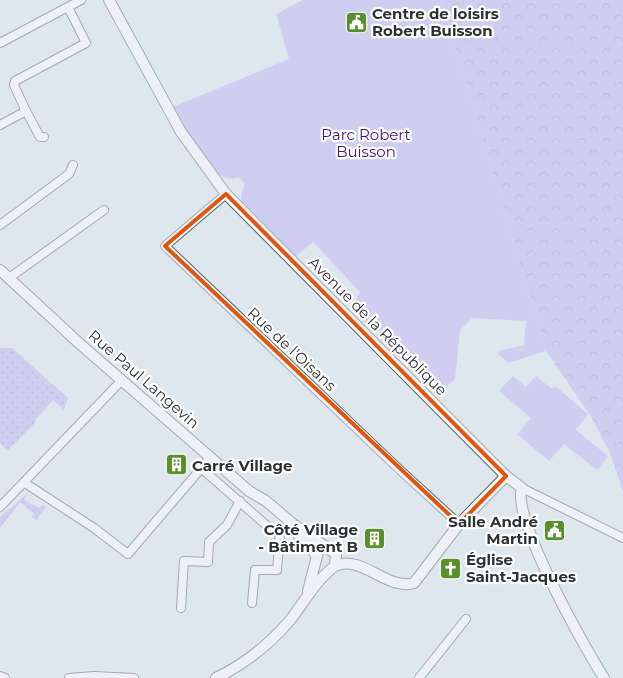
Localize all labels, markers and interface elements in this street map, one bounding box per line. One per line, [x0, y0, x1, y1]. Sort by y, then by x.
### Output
place label: Centre de loisirs Robert Buisson [372, 4, 499, 40]
public building icon: Centre de loisirs Robert Buisson [344, 10, 368, 34]
park label: Parc Robert Buisson [321, 125, 411, 161]
street label: Avenue de la République [305, 253, 451, 399]
street label: Rue de l'Oisans [244, 303, 340, 395]
street label: Rue Paul Langevin [85, 326, 203, 432]
building icon: Carré Village [164, 453, 188, 477]
place label: Carré Village [192, 456, 292, 475]
place label: Salle André Martin [448, 512, 538, 548]
public building icon: Salle André Martin [542, 518, 566, 542]
place label: Côté Village - Bâtiment B [258, 520, 358, 556]
building icon: Côté Village - Bâtiment B [362, 526, 386, 550]
place label: Église Saint-Jacques [466, 550, 576, 586]
church icon: Église Saint-Jacques [438, 556, 462, 580]

